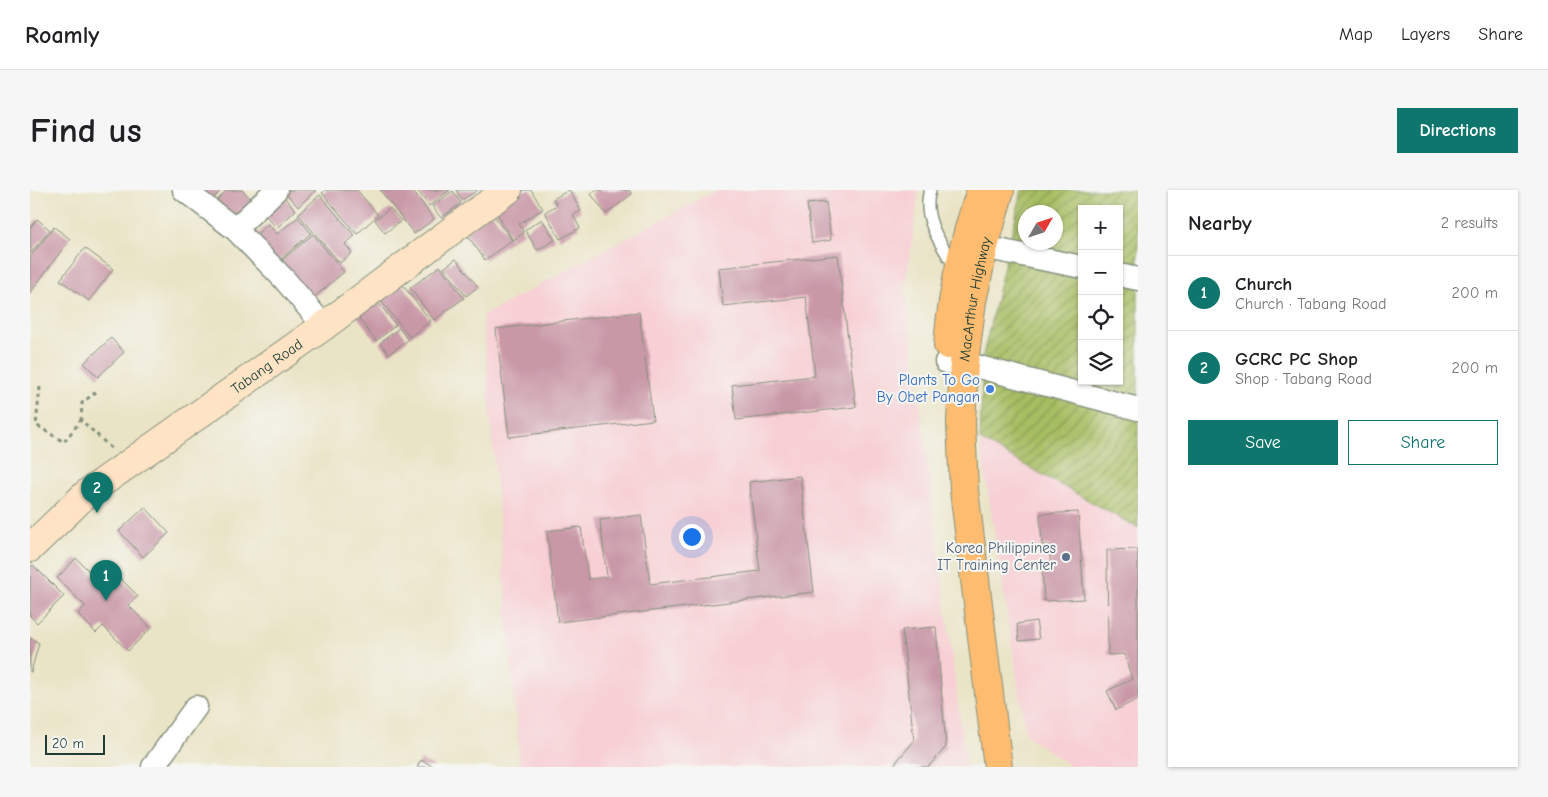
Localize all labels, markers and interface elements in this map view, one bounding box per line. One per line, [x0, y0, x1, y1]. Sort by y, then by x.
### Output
text: Roamly [25, 21, 99, 49]
text: Map [1339, 24, 1373, 45]
text: Layers [1401, 24, 1450, 45]
text: Share [1478, 24, 1523, 45]
button: Directions [1397, 108, 1518, 153]
text: Find us [30, 110, 142, 151]
north arrow [1018, 205, 1063, 250]
map controls [1078, 205, 1123, 385]
button: + [1078, 205, 1123, 250]
text: Nearby [1188, 211, 1252, 235]
text: 2 results [1441, 214, 1498, 232]
street label: MacArthur Highway [955, 234, 996, 363]
button: − [1078, 250, 1123, 295]
text: Church [1235, 273, 1292, 295]
text: 1 [1201, 284, 1207, 302]
text: 200 m [1452, 284, 1498, 302]
button: locate [1078, 295, 1123, 340]
text: Church · Tabang Road [1235, 295, 1386, 313]
street label: Tabang Road [227, 335, 306, 398]
button: layers [1078, 340, 1123, 385]
text: GCRC PC Shop [1235, 348, 1358, 370]
text: 2 [1200, 359, 1208, 377]
text: 200 m [1452, 359, 1498, 377]
text: Shop · Tabang Road [1235, 370, 1372, 388]
place label: Plants To Go By Obet Pangan [877, 371, 980, 406]
marker: Plants To Go By Obet Pangan [984, 383, 996, 395]
button: Save [1188, 420, 1338, 465]
button: Share [1348, 420, 1498, 465]
pin: 2 [81, 472, 113, 513]
your location [679, 524, 705, 550]
place label: Korea Philippines IT Training Center [937, 539, 1056, 574]
marker: Korea Philippines IT Training Center [1060, 551, 1072, 563]
pin: 1 [90, 560, 122, 601]
scale bar [45, 732, 105, 755]
text: 20 m [52, 735, 84, 752]

